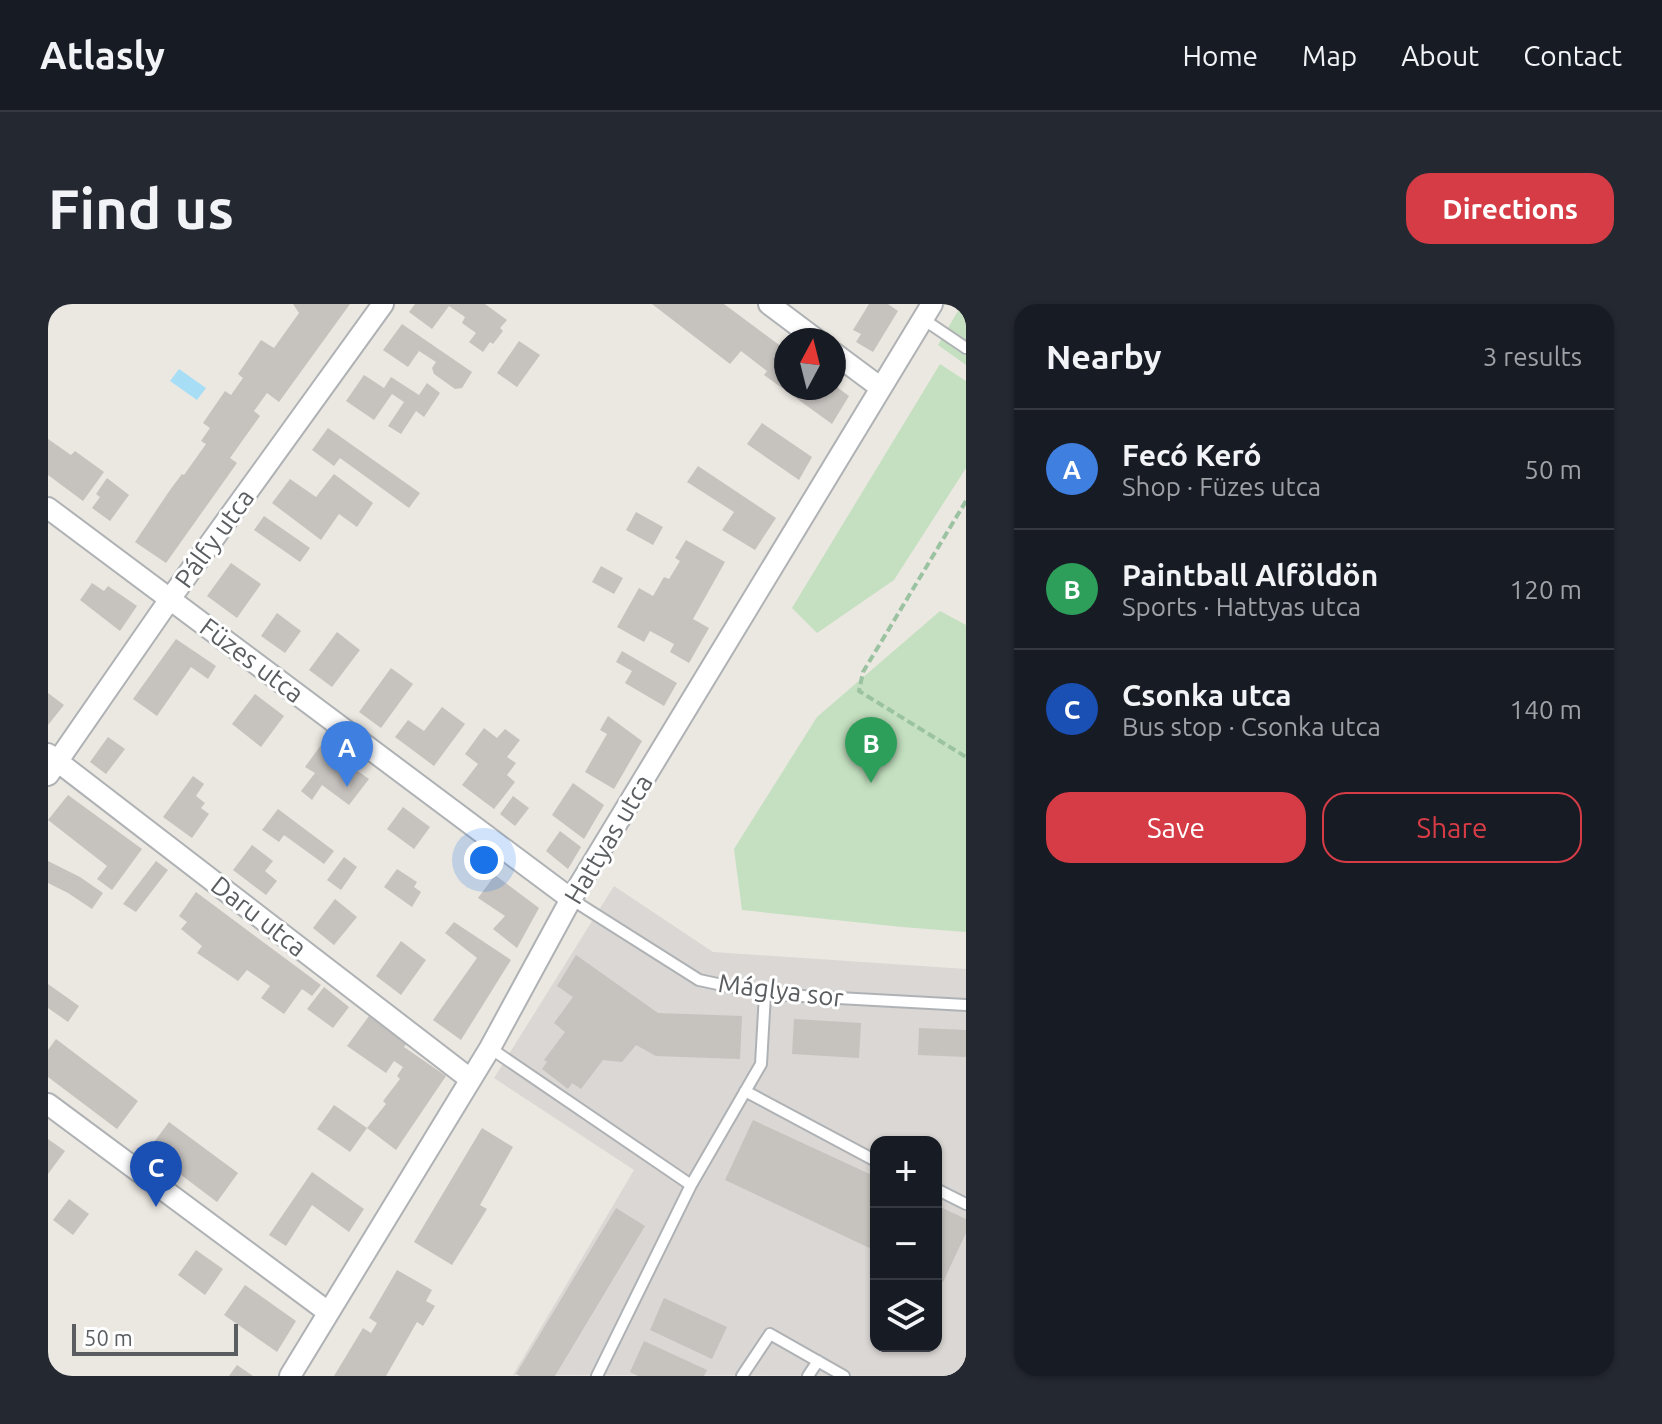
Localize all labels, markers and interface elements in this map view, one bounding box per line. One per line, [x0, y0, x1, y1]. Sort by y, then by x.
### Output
text: Atlasly [40, 34, 165, 76]
text: Home [1183, 40, 1258, 71]
text: Map [1302, 40, 1357, 71]
text: About [1401, 40, 1479, 71]
text: Contact [1523, 40, 1622, 71]
button: Directions [1406, 173, 1614, 244]
text: Find us [48, 177, 234, 240]
north arrow [774, 328, 846, 400]
text: Nearby [1046, 337, 1161, 375]
text: 3 results [1483, 342, 1582, 371]
text: Fecó Keró [1122, 438, 1262, 472]
text: A [1063, 455, 1081, 484]
text: 50 m [1524, 455, 1582, 484]
text: Shop · Füzes utca [1122, 472, 1321, 501]
street label: Pálfy utca [169, 483, 259, 593]
text: Paintball Alföldön [1122, 558, 1378, 592]
text: B [1063, 575, 1081, 604]
text: 120 m [1510, 575, 1582, 604]
text: Sports · Hattyas utca [1122, 592, 1361, 621]
street label: Füzes utca [195, 612, 309, 708]
text: Csonka utca [1122, 678, 1292, 712]
text: C [1064, 695, 1080, 724]
text: 140 m [1510, 695, 1582, 724]
text: Bus stop · Csonka utca [1122, 712, 1381, 741]
pin: B [845, 717, 897, 783]
pin: A [321, 721, 373, 787]
street label: Hattyas utca [558, 769, 658, 909]
button: Save [1046, 792, 1306, 863]
button: Share [1322, 792, 1582, 863]
your location [464, 840, 504, 880]
street label: Daru utca [206, 870, 312, 962]
street label: Máglya sor [717, 968, 845, 1012]
map controls [870, 1136, 942, 1352]
button: + [870, 1136, 942, 1208]
pin: C [130, 1141, 182, 1207]
button: − [870, 1208, 942, 1280]
button: layers [870, 1280, 942, 1352]
scale bar [72, 1320, 238, 1356]
text: 50 m [84, 1325, 133, 1350]

